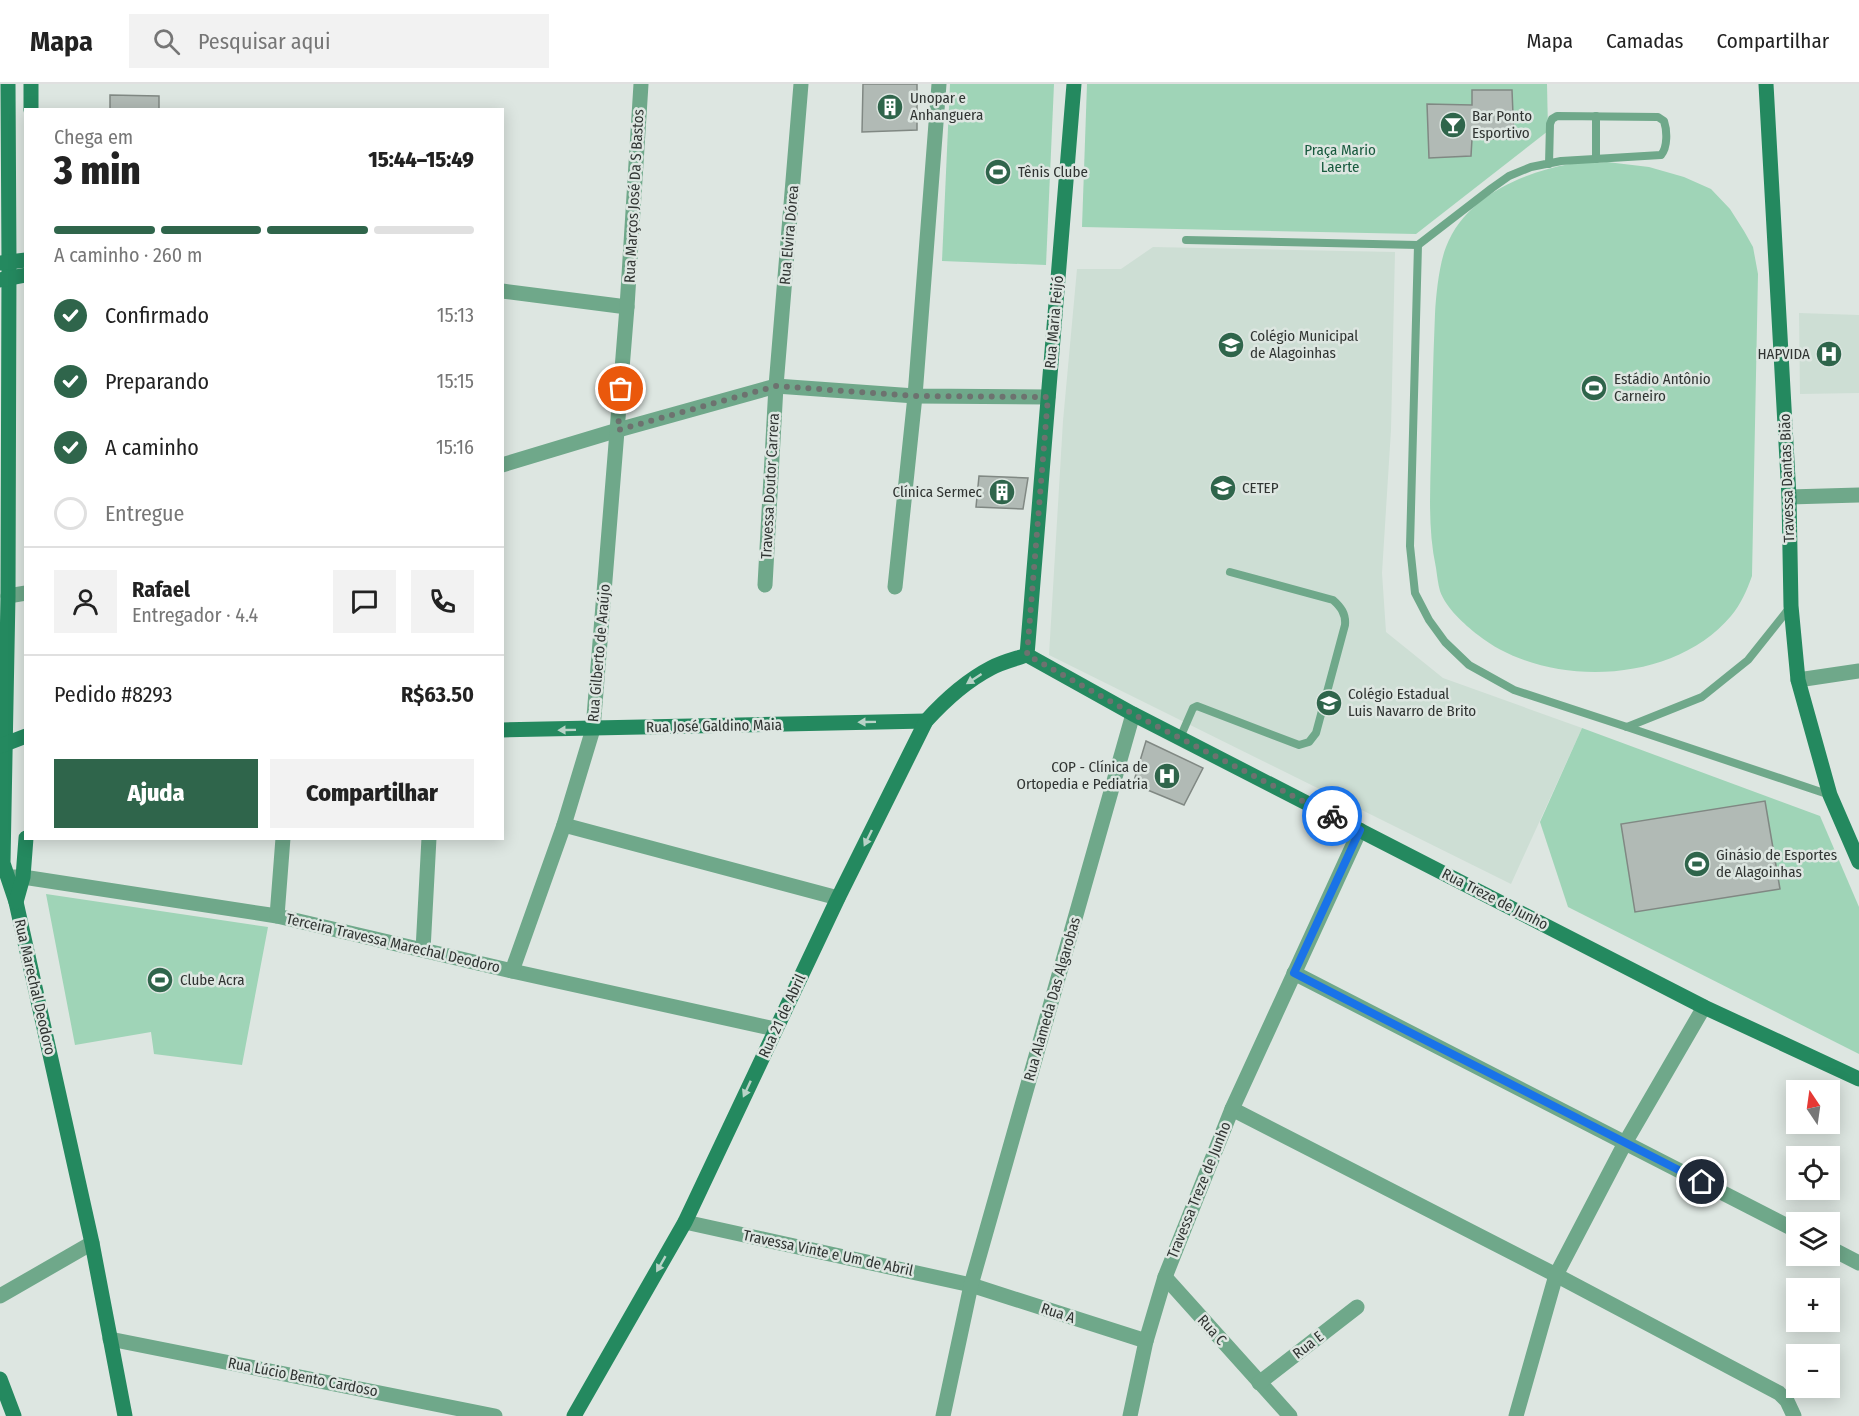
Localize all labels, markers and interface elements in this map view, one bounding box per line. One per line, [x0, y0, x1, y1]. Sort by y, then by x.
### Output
search box [129, 14, 549, 68]
text: Mapa [30, 25, 93, 58]
icon: search [150, 25, 183, 58]
text: Pesquisar aqui [198, 28, 330, 55]
text: Mapa [1527, 28, 1573, 54]
text: Camadas [1606, 28, 1684, 54]
text: Compartilhar [1717, 28, 1829, 54]
place label: Unopar e Anhanguera [910, 89, 983, 124]
building icon: Unopar e Anhanguera [875, 92, 905, 122]
place label: Bar Ponto Esportivo [1472, 107, 1532, 142]
street label: Rua Marços José Da S Bastos [620, 109, 648, 283]
bar icon: Bar Ponto Esportivo [1438, 110, 1468, 140]
text: Chega em [54, 125, 133, 149]
park label: Praça Mario Laerte [1304, 141, 1376, 176]
text: 15:44–15:49 [368, 146, 474, 173]
text: 3 min [54, 148, 141, 194]
sports icon: Tênis Clube [983, 157, 1013, 187]
place label: Tênis Clube [1018, 163, 1088, 181]
street label: Rua Elvira Dórea [776, 185, 802, 285]
text: A caminho · 260 m [54, 243, 202, 267]
street label: Rua Maria Feijó [1041, 274, 1067, 369]
icon: check [54, 299, 87, 332]
text: Confirmado [105, 302, 209, 329]
text: 15:13 [437, 303, 474, 327]
place label: Colégio Municipal de Alagoinhas [1250, 327, 1358, 362]
school or university icon: Colégio Municipal de Alagoinhas [1216, 330, 1246, 360]
hospital icon: HAPVIDA [1814, 339, 1844, 369]
place label: HAPVIDA [1757, 345, 1810, 363]
pin [595, 363, 646, 414]
icon: check [54, 365, 87, 398]
text: Preparando [105, 368, 209, 395]
text: 15:15 [437, 369, 474, 393]
place label: Estádio Antônio Carneiro [1614, 370, 1711, 405]
icon: bag [604, 372, 637, 405]
sports icon: Estádio Antônio Carneiro [1579, 373, 1609, 403]
street label: Travessa Doutor Carrera [757, 413, 783, 559]
street label: Travessa Dantas Bião [1776, 413, 1798, 543]
icon: check [54, 431, 87, 464]
text: A caminho [105, 434, 199, 461]
text: 15:16 [436, 435, 474, 459]
school or university icon: CETEP [1208, 473, 1238, 503]
building icon: Clínica Sermec [987, 477, 1017, 507]
place label: CETEP [1242, 479, 1279, 497]
place label: Clínica Sermec [893, 483, 983, 501]
text: Entregue [105, 500, 184, 527]
button: person [54, 570, 117, 633]
button: chat [333, 570, 396, 633]
button: phone [411, 570, 474, 633]
text: Rafael [132, 576, 190, 603]
street label: Rua Gilberto de Araújo [584, 583, 614, 723]
text: Entregador · 4.4 [132, 603, 258, 627]
one-way arrow [966, 673, 982, 684]
text: Pedido #8293 [54, 681, 173, 708]
text: R$63.50 [401, 681, 474, 708]
place label: Colégio Estadual Luis Navarro de Brito [1348, 685, 1476, 720]
school or university icon: Colégio Estadual Luis Navarro de Brito [1314, 688, 1344, 718]
street label: Rua José Galdino Maia [646, 716, 782, 736]
one-way arrow [858, 718, 877, 727]
one-way arrow [558, 725, 577, 735]
place label: COP - Clínica de Ortopedia e Pediatria [1017, 758, 1148, 793]
button: Ajuda [54, 759, 258, 828]
button: Compartilhar [270, 759, 474, 828]
hospital icon: COP - Clínica de Ortopedia e Pediatria [1152, 761, 1182, 791]
courier [1302, 786, 1362, 846]
icon: bike [1316, 800, 1349, 833]
one-way arrow [863, 829, 872, 846]
place label: Ginásio de Esportes de Alagoinhas [1716, 846, 1837, 881]
sports icon: Ginásio de Esportes de Alagoinhas [1682, 849, 1712, 879]
street label: Rua Treze de Junho [1439, 864, 1551, 934]
street label: Terceira Travessa Marechal Deodoro [284, 910, 502, 976]
street label: Rua Alameda Das Algarobas [1020, 915, 1084, 1083]
street label: Rua Marechal Deodoro [11, 917, 59, 1057]
sports icon: Clube Acra [145, 965, 175, 995]
place label: Clube Acra [180, 971, 245, 989]
street label: Rua 21 de Abril [755, 971, 809, 1061]
north arrow [1786, 1080, 1840, 1134]
map controls [1786, 1080, 1840, 1398]
one-way arrow [742, 1081, 751, 1098]
street label: Travessa Treze de Junho [1163, 1119, 1235, 1261]
button: locate [1786, 1146, 1840, 1200]
pin [1676, 1156, 1727, 1207]
icon: home [1685, 1165, 1718, 1198]
button: layers [1786, 1212, 1840, 1266]
street label: Travessa Vinte e Um de Abril [741, 1226, 915, 1280]
one-way arrow [656, 1256, 666, 1273]
button: + [1786, 1278, 1840, 1332]
street label: Rua A [1039, 1299, 1077, 1327]
street label: Rua C [1194, 1311, 1230, 1349]
street label: Rua E [1289, 1327, 1327, 1363]
button: − [1786, 1344, 1840, 1398]
street label: Rua Lúcio Bento Cardoso [227, 1354, 380, 1400]

